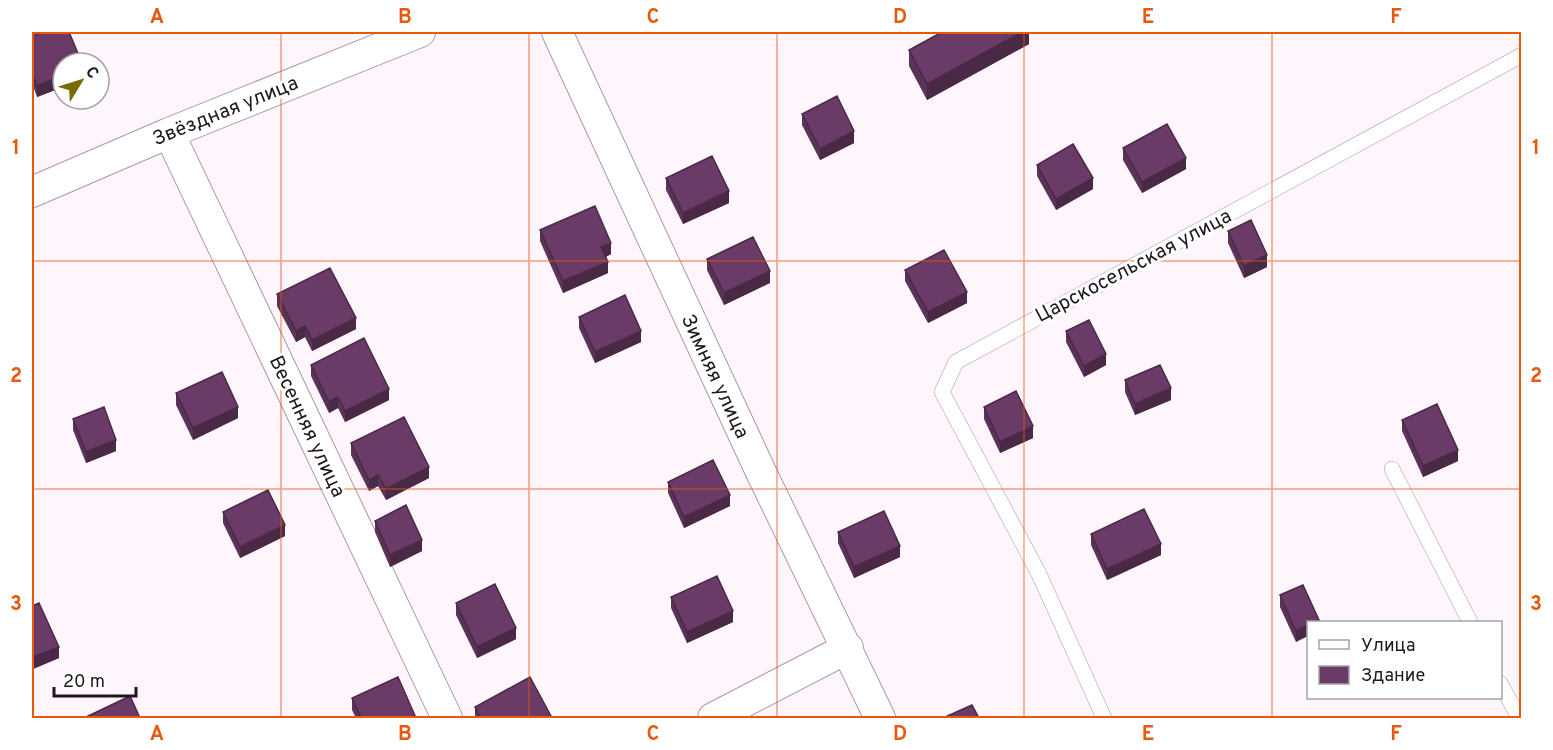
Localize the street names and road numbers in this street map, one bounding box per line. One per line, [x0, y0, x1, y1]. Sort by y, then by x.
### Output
street label: Звёздная улица [149, 71, 302, 153]
street label: Царскосельская улица [1031, 204, 1237, 330]
street label: Зимняя улица [674, 310, 754, 443]
street label: Весенняя улица [262, 352, 350, 502]

